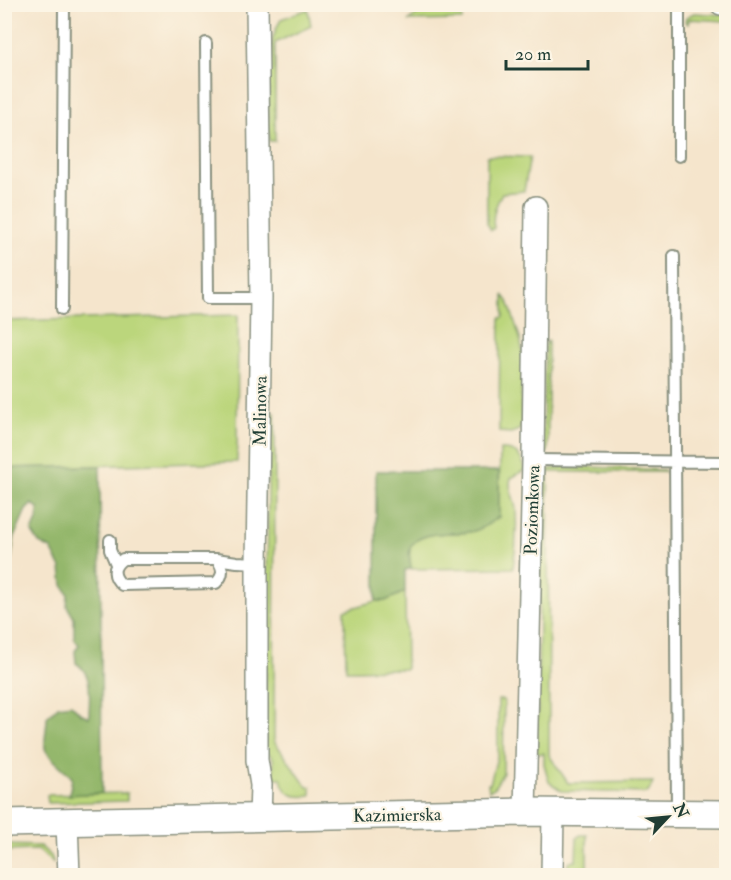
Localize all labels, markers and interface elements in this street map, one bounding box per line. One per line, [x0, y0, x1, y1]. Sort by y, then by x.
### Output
scale bar [506, 33, 588, 71]
text: 20 m [515, 43, 551, 66]
street label: Malinowa [248, 375, 273, 446]
street label: Poziomkowa [519, 464, 546, 555]
north arrow [638, 787, 698, 847]
text: N [668, 799, 693, 822]
street label: Kazimierska [353, 803, 442, 828]

